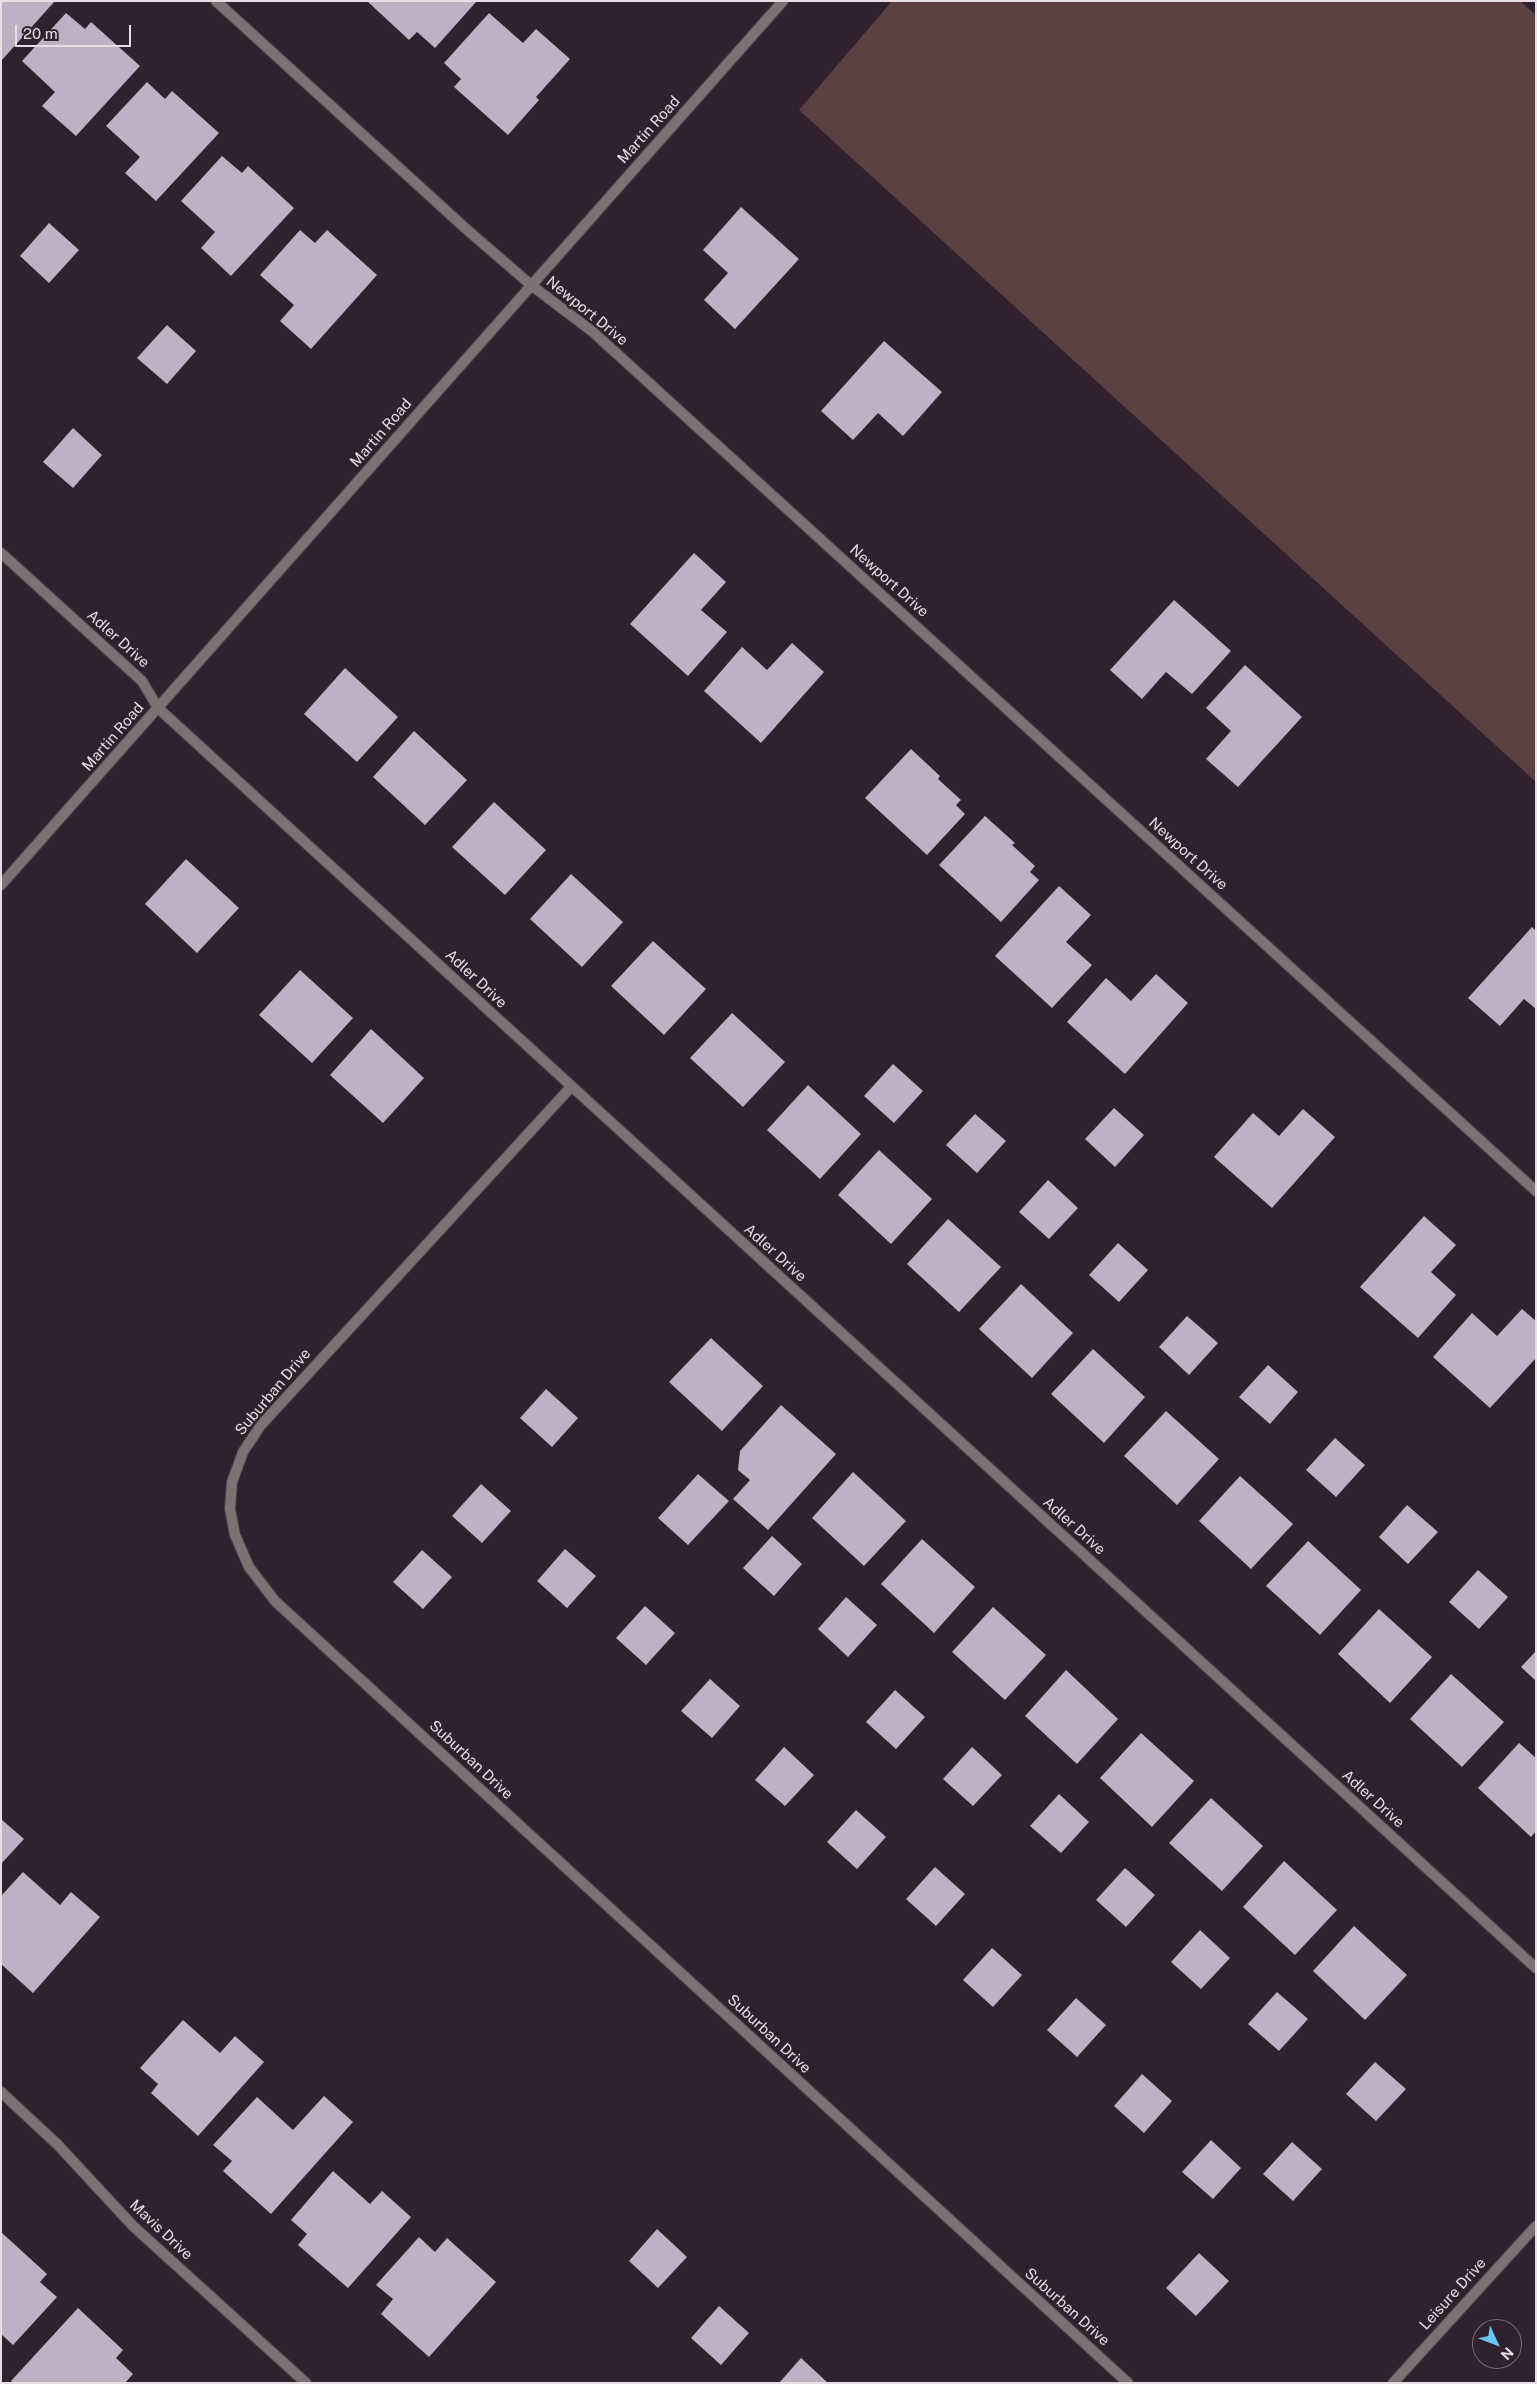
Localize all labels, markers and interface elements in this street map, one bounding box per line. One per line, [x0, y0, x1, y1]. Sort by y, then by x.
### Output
scale bar [18, 15, 134, 47]
text: 20 m [23, 25, 58, 42]
street label: Martin Road [614, 93, 684, 167]
street label: Newport Drive [543, 273, 631, 349]
street label: Martin Road [346, 395, 416, 471]
street label: Newport Drive [846, 541, 932, 621]
street label: Adler Drive [83, 606, 153, 672]
street label: Martin Road [78, 699, 148, 775]
street label: Newport Drive [1145, 814, 1231, 894]
street label: Adler Drive [441, 946, 511, 1012]
street label: Adler Drive [740, 1220, 810, 1286]
street label: Suburban Drive [231, 1345, 315, 1439]
street label: Adler Drive [1039, 1493, 1109, 1559]
street label: Suburban Drive [425, 1717, 517, 1803]
street label: Adler Drive [1338, 1766, 1408, 1832]
street label: Suburban Drive [723, 1991, 815, 2077]
street label: Mavis Drive [126, 2196, 196, 2264]
street label: Leisure Drive [1416, 2254, 1490, 2334]
street label: Suburban Drive [1021, 2264, 1113, 2350]
north arrow [1472, 2319, 1522, 2369]
text: N [1498, 2344, 1517, 2363]

